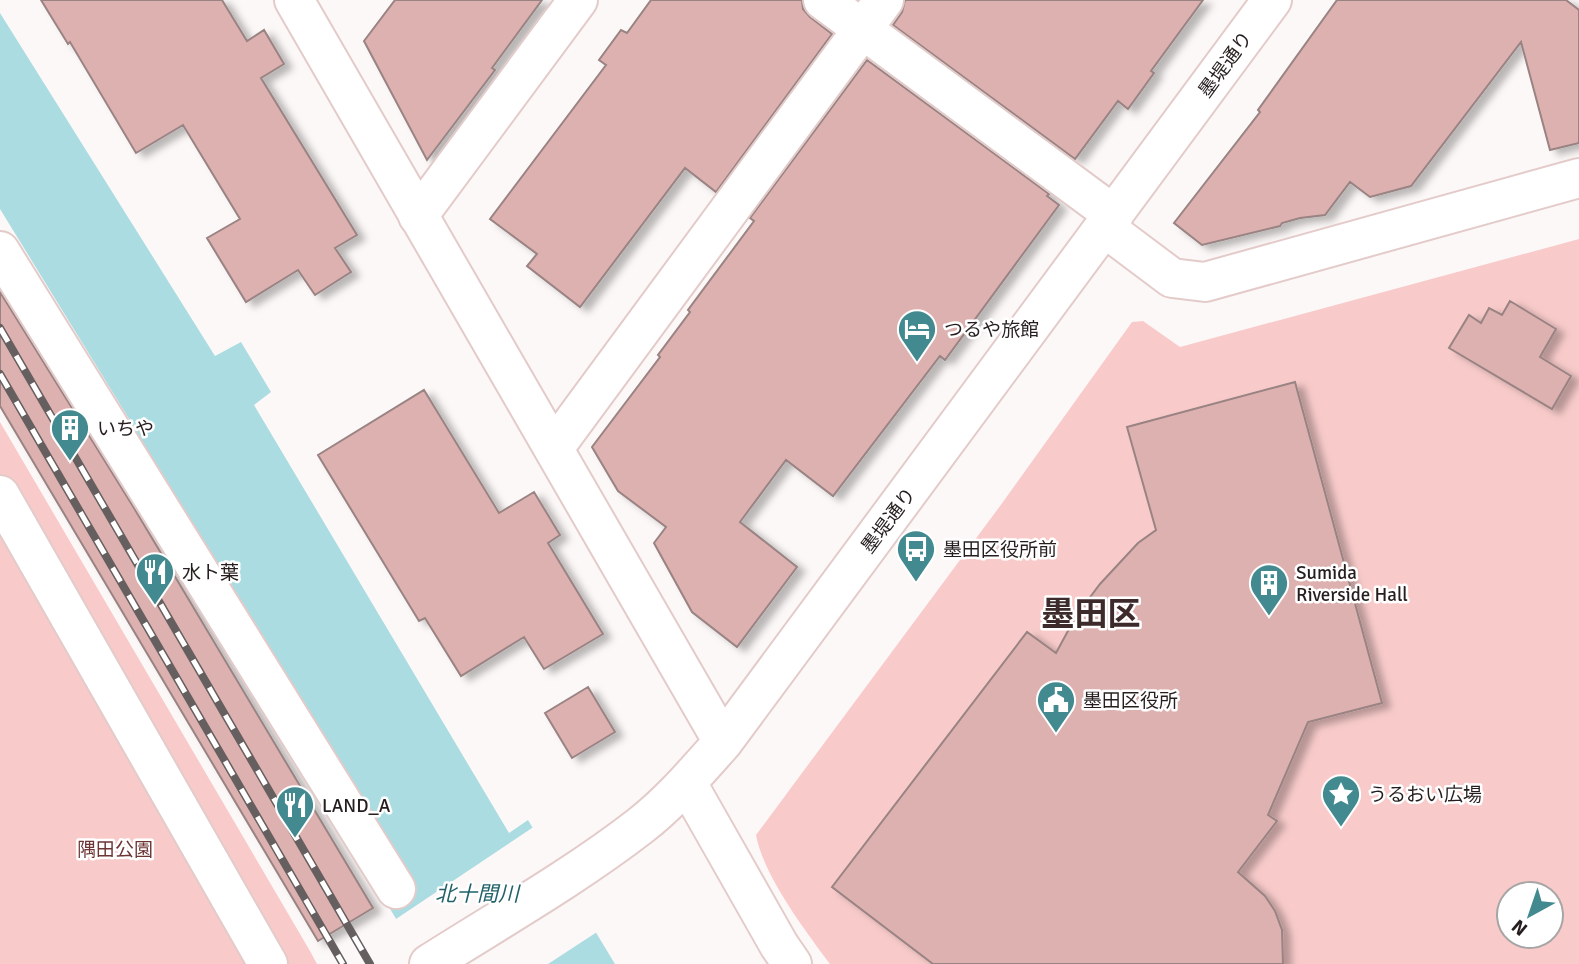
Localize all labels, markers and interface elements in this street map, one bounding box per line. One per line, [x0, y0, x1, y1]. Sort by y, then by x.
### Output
street label: 墨堤通り [1194, 27, 1258, 102]
hotel icon: つるや旅館 [896, 308, 938, 363]
place label: つるや旅館 [944, 318, 1039, 342]
building icon: いちや [49, 407, 91, 462]
place label: いちや [97, 417, 154, 441]
street label: 墨堤通り [856, 483, 921, 558]
bus stop icon: 墨田区役所前 [895, 528, 937, 583]
place label: 墨田区役所前 [943, 538, 1057, 562]
restaurant icon: 水ト葉 [134, 551, 176, 606]
place label: 水ト葉 [182, 561, 239, 585]
place label: Sumida Riverside Hall [1296, 561, 1408, 607]
building icon: Sumida Riverside Hall [1248, 562, 1290, 617]
district label: 墨田区 [1042, 594, 1141, 635]
public building icon: 墨田区役所 [1035, 679, 1077, 734]
place label: 墨田区役所 [1083, 689, 1178, 713]
place icon: うるおい広場 [1320, 773, 1362, 828]
place label: うるおい広場 [1368, 783, 1482, 807]
restaurant icon: LAND_A [274, 784, 316, 839]
place label: LAND_A [322, 794, 391, 818]
park label: 隅田公園 [77, 838, 153, 862]
north arrow [1495, 880, 1565, 950]
water label: 北十間川 [435, 881, 521, 907]
text: N [1507, 914, 1532, 941]

